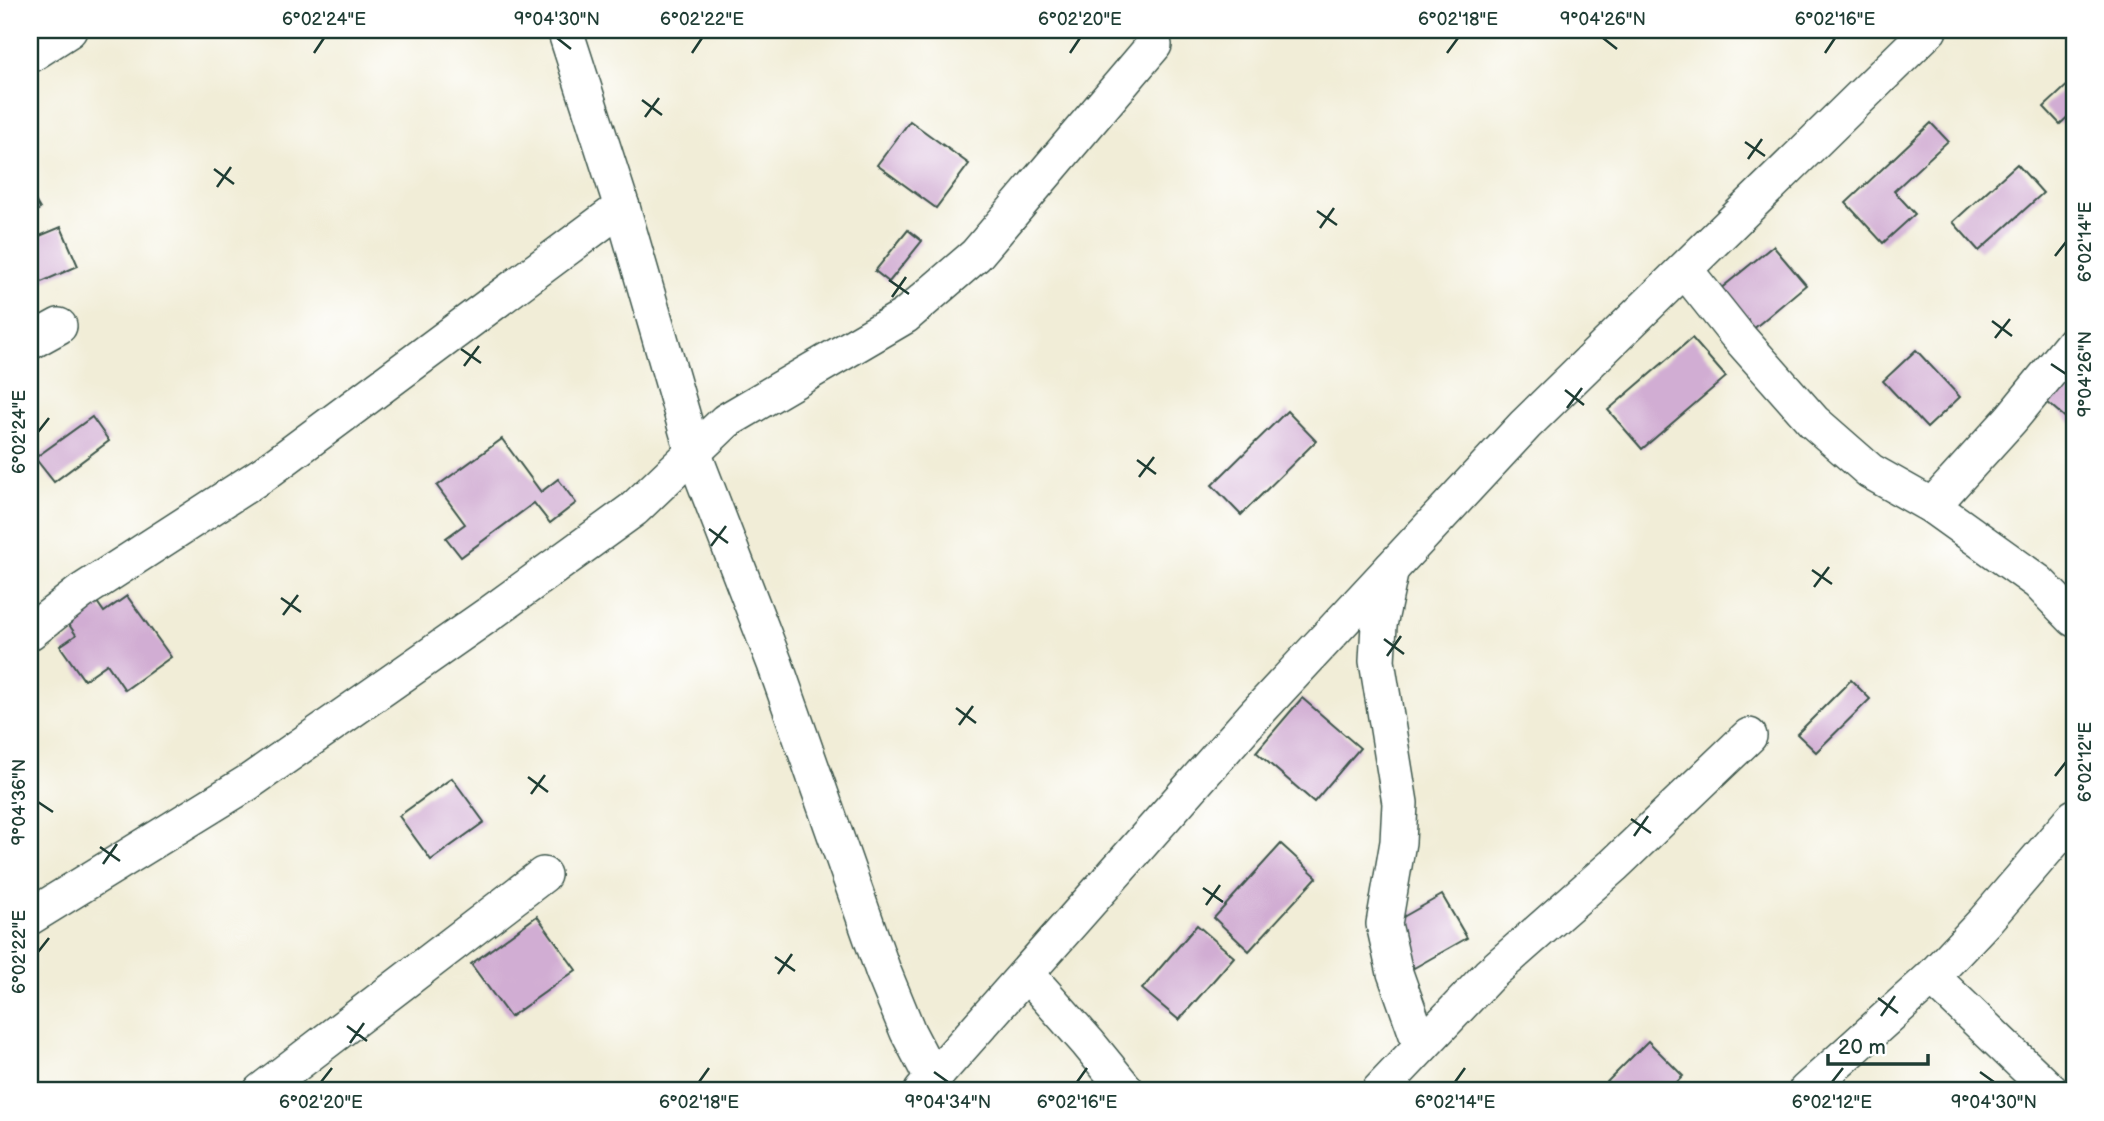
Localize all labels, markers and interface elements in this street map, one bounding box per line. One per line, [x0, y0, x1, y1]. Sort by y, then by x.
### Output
text: 6°02'24"E [282, 9, 366, 30]
text: 9°04'30"N [514, 9, 600, 30]
text: 6°02'22"E [660, 9, 744, 30]
text: 6°02'20"E [1038, 9, 1122, 30]
text: 6°02'18"E [1418, 9, 1498, 30]
text: 9°04'26"N [1560, 9, 1646, 30]
text: 6°02'16"E [1795, 9, 1875, 30]
text: 6°02'14"E [2075, 202, 2096, 282]
text: 9°04'26"N [2075, 331, 2096, 417]
text: 6°02'24"E [9, 390, 30, 474]
text: 6°02'12"E [2075, 722, 2096, 802]
text: 9°04'36"N [9, 759, 30, 845]
text: 6°02'22"E [9, 910, 30, 994]
scale bar [1828, 1023, 1927, 1067]
text: 20 m [1838, 1035, 1886, 1060]
text: 6°02'20"E [279, 1092, 363, 1113]
text: 6°02'18"E [659, 1092, 739, 1113]
text: 9°04'34"N [905, 1092, 991, 1113]
text: 6°02'16"E [1037, 1092, 1117, 1113]
text: 6°02'14"E [1415, 1092, 1495, 1113]
text: 6°02'12"E [1792, 1092, 1872, 1113]
text: 9°04'30"N [1951, 1092, 2037, 1113]

